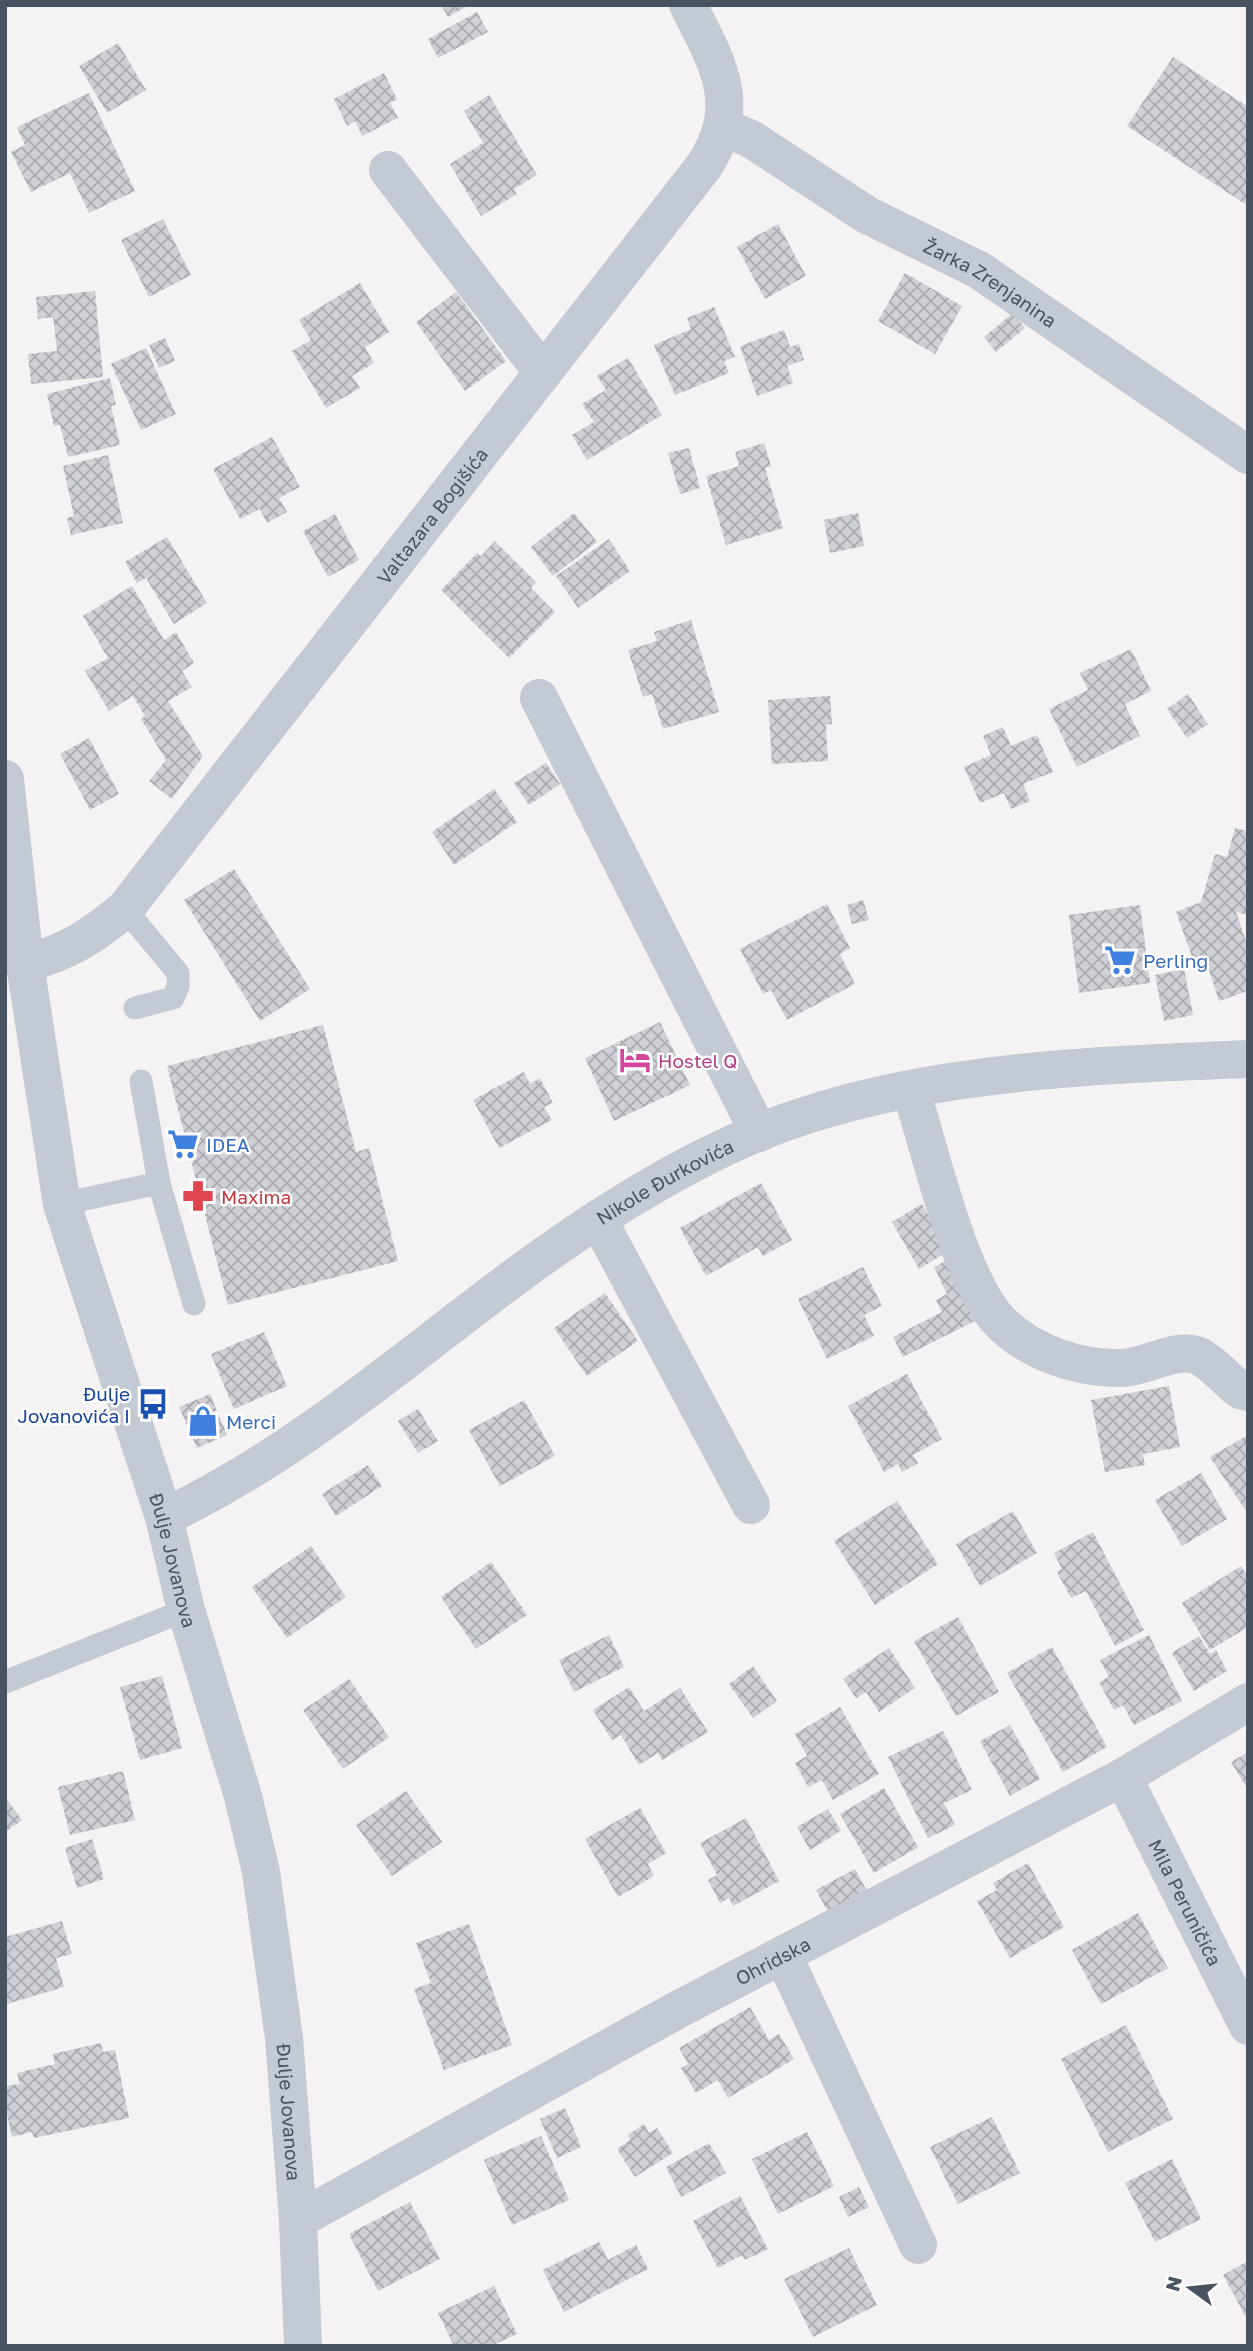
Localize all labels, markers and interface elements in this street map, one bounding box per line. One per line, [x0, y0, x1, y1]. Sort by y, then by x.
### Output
street label: Žarka Zrenjanina [920, 233, 1061, 332]
street label: Valtazara Bogišića [371, 443, 492, 588]
supermarket icon: Perling [1103, 943, 1137, 977]
place label: Perling [1143, 949, 1208, 972]
hotel icon: Hostel Q [618, 1043, 652, 1077]
place label: Hostel Q [658, 1049, 737, 1072]
supermarket icon: IDEA [166, 1127, 200, 1161]
place label: IDEA [206, 1133, 250, 1156]
street label: Nikole Đurkovića [592, 1134, 737, 1229]
pharmacy icon: Maxima [181, 1179, 215, 1213]
place label: Maxima [221, 1185, 291, 1208]
place label: Đulje Jovanovića I [17, 1382, 130, 1427]
bus stop icon: Đulje Jovanovića I [136, 1387, 170, 1421]
shop icon: Merci [186, 1404, 220, 1438]
place label: Merci [226, 1410, 276, 1433]
street label: Đulje Jovanova [145, 1490, 202, 1630]
street label: Mila Peruničića [1144, 1835, 1227, 1969]
street label: Ohridska [731, 1931, 814, 1989]
street label: Đulje Jovanova [273, 2042, 306, 2182]
north arrow [1155, 2253, 1225, 2323]
text: N [1160, 2274, 1186, 2293]

